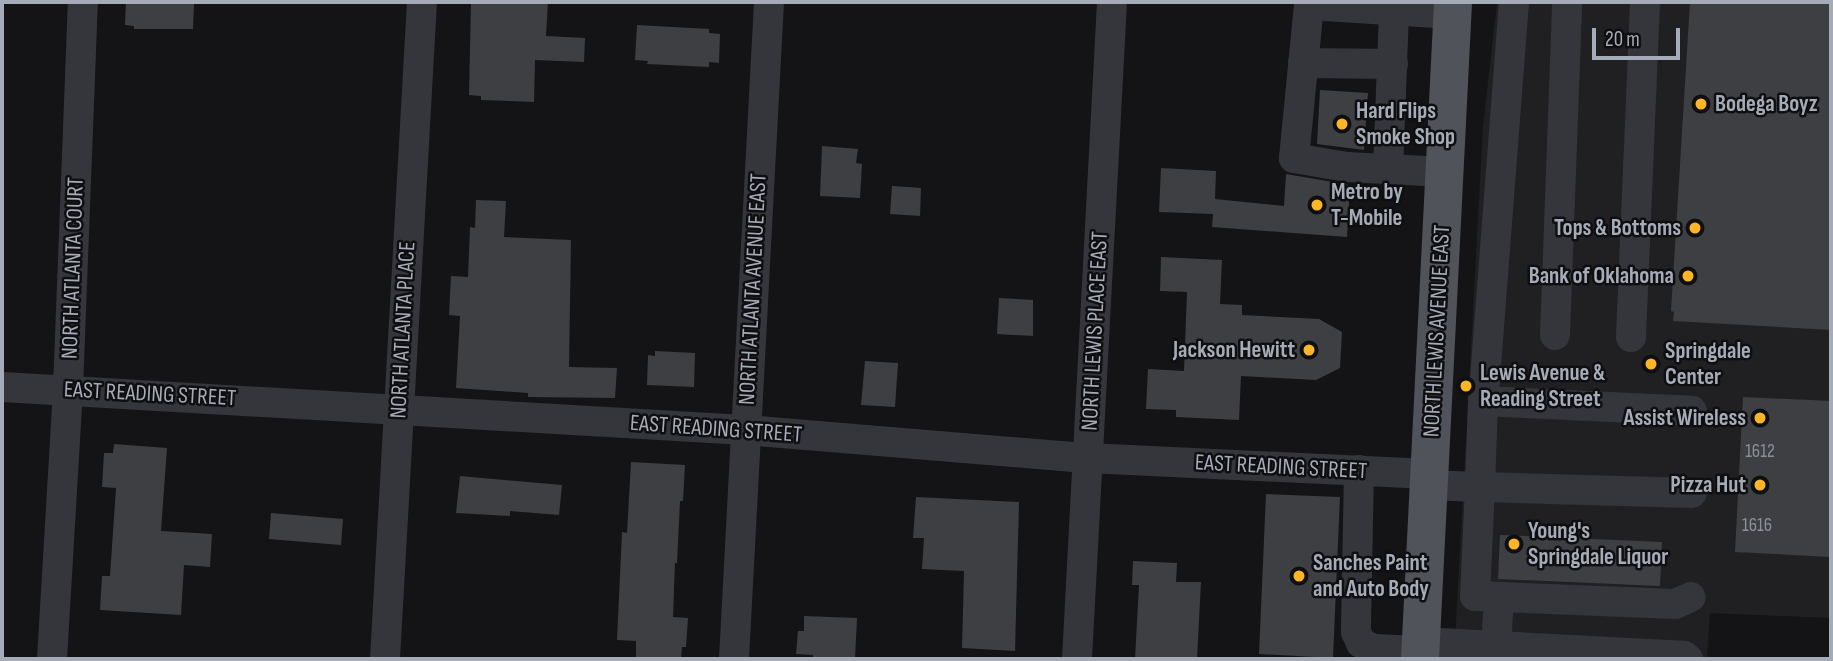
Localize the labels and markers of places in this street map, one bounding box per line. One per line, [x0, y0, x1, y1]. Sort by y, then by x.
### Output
place label: Bodega Boyz [1715, 90, 1818, 118]
marker: Bodega Boyz [1693, 96, 1709, 112]
place label: Hard Flips Smoke Shop [1356, 97, 1455, 151]
marker: Hard Flips Smoke Shop [1334, 116, 1350, 132]
place label: Metro by T-Mobile [1331, 178, 1403, 232]
marker: Metro by T-Mobile [1309, 197, 1325, 213]
place label: Tops & Bottoms [1554, 214, 1681, 242]
marker: Tops & Bottoms [1687, 220, 1703, 236]
place label: Bank of Oklahoma [1529, 262, 1674, 290]
marker: Bank of Oklahoma [1680, 268, 1696, 284]
place label: Jackson Hewitt [1173, 336, 1295, 364]
place label: Springdale Center [1665, 337, 1751, 391]
marker: Jackson Hewitt [1301, 342, 1317, 358]
marker: Springdale Center [1643, 356, 1659, 372]
place label: Lewis Avenue & Reading Street [1480, 359, 1605, 413]
marker: Lewis Avenue & Reading Street [1458, 378, 1474, 394]
place label: Assist Wireless [1623, 404, 1746, 432]
marker: Assist Wireless [1752, 410, 1768, 426]
place label: Pizza Hut [1670, 471, 1746, 499]
marker: Pizza Hut [1752, 477, 1768, 493]
place label: Young's Springdale Liquor [1528, 517, 1668, 571]
marker: Young's Springdale Liquor [1506, 536, 1522, 552]
place label: Sanches Paint and Auto Body [1313, 549, 1429, 603]
marker: Sanches Paint and Auto Body [1291, 568, 1307, 584]

